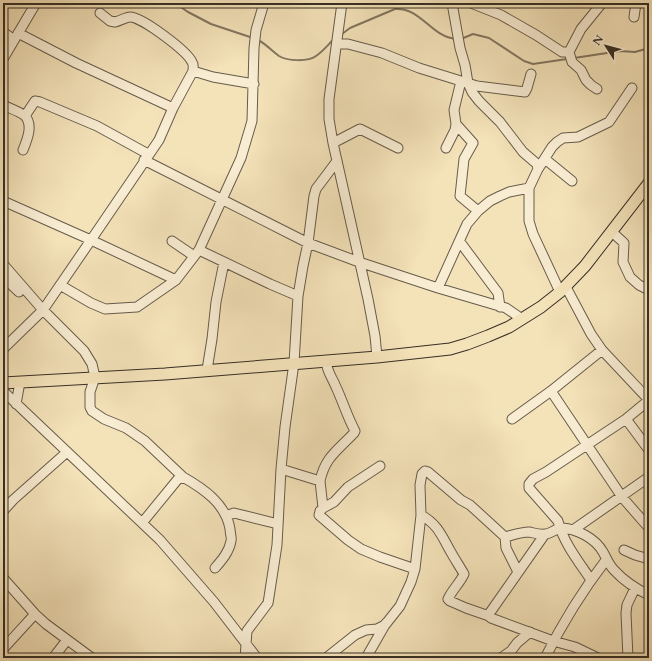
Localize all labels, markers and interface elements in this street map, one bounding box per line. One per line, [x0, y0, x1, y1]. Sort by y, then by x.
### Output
north arrow [586, 26, 626, 66]
text: N [589, 32, 607, 49]

